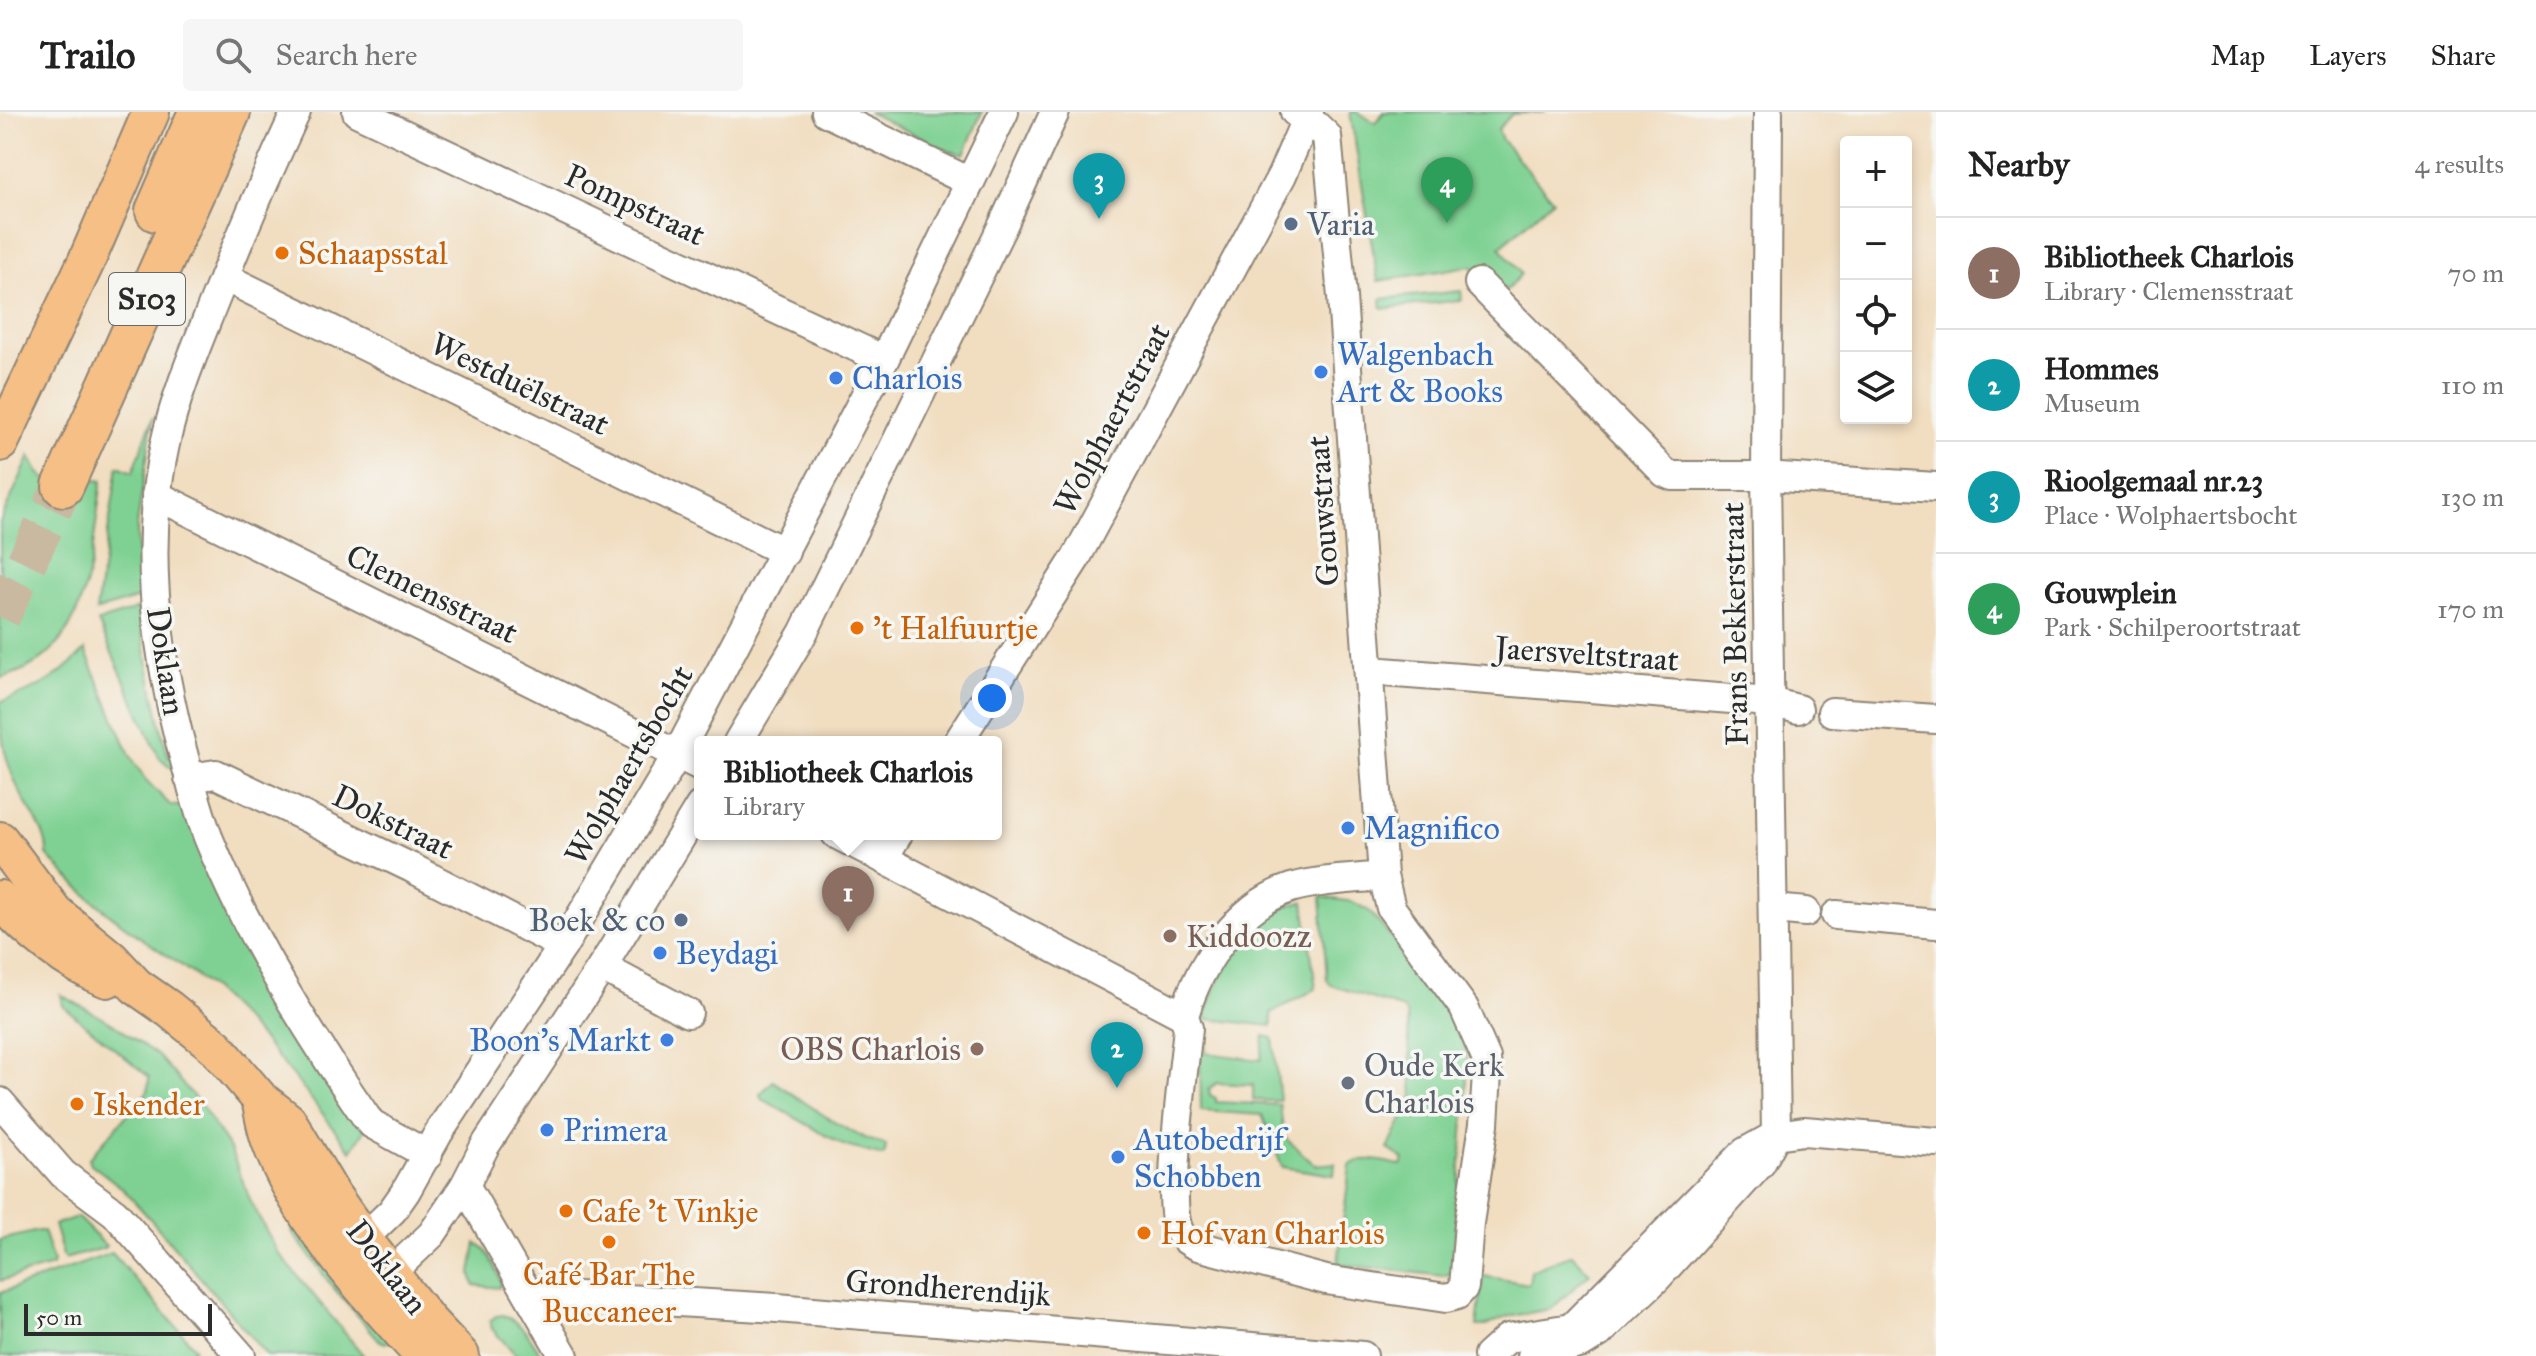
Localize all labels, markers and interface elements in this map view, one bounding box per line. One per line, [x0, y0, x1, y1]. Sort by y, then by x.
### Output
search box [183, 19, 743, 91]
text: Trailo [40, 32, 135, 78]
icon: search [211, 33, 255, 77]
text: Search here [275, 37, 417, 73]
text: Map [2210, 38, 2265, 73]
text: Layers [2309, 38, 2387, 73]
text: Share [2431, 38, 2496, 73]
map controls [1840, 136, 1912, 424]
button: + [1840, 136, 1912, 208]
text: Nearby [1968, 144, 2070, 185]
text: 4 results [2415, 148, 2504, 180]
pin: 3 [1073, 153, 1125, 219]
street label: Pompstraat [559, 156, 711, 254]
pin: 4 [1421, 157, 1473, 223]
place label: Varia [1306, 205, 1375, 244]
button: − [1840, 208, 1912, 280]
marker: Varia [1282, 215, 1300, 233]
place label: Schaapsstal [298, 234, 448, 273]
text: Bibliotheek Charlois [2044, 239, 2294, 275]
marker: Schaapsstal [273, 244, 291, 262]
text: 1 [1989, 257, 1999, 289]
text: 70 m [2448, 257, 2504, 289]
road number: S103 [109, 273, 185, 325]
text: Library · Clemensstraat [2044, 275, 2294, 307]
button: locate [1840, 280, 1912, 352]
street label: Wolphaertstraat [1045, 317, 1179, 521]
street label: Westduëlstraat [424, 324, 616, 444]
place label: Walgenbach Art & Books [1335, 335, 1503, 411]
text: Hommes [2044, 351, 2159, 387]
button: layers [1840, 352, 1912, 424]
place label: Charlois [852, 359, 962, 398]
marker: Walgenbach Art & Books [1312, 363, 1330, 381]
marker: Charlois [827, 369, 845, 387]
text: 2 [1988, 369, 2000, 401]
text: 110 m [2441, 369, 2504, 401]
text: Museum [2044, 387, 2140, 419]
street label: Gouwstraat [1298, 434, 1348, 588]
text: Rioolgemaal nr.23 [2044, 463, 2263, 499]
text: 3 [1989, 481, 1999, 513]
text: 130 m [2441, 481, 2504, 513]
text: Place · Wolphaertsbocht [2044, 499, 2297, 531]
street label: Frans Bekkerstraat [1713, 502, 1757, 746]
street label: Clemensstraat [340, 536, 524, 652]
text: Gouwplein [2044, 575, 2177, 611]
text: 4 [1987, 593, 2001, 625]
text: 170 m [2437, 593, 2504, 625]
street label: Doklaan [138, 604, 194, 718]
place label: 't Halfuurtje [873, 609, 1038, 648]
text: Park · Schilperoortstraat [2044, 611, 2301, 643]
marker: 't Halfuurtje [848, 619, 866, 637]
street label: Jaersveltstraat [1491, 628, 1680, 680]
street label: Wolphaertsbocht [556, 658, 702, 872]
your location [972, 678, 1012, 718]
popup [694, 736, 1002, 840]
text: Bibliotheek Charlois [723, 754, 973, 790]
street label: Dokstraat [326, 776, 460, 868]
text: Library [723, 790, 805, 822]
place label: Magnifico [1364, 809, 1500, 848]
marker: Magnifico [1339, 819, 1357, 837]
pin: 1 [822, 866, 874, 932]
place label: Boek & co [529, 901, 665, 940]
marker: Boek & co [672, 911, 690, 929]
place label: Kiddoozz [1186, 917, 1312, 956]
marker: Kiddoozz [1161, 927, 1179, 945]
place label: Beydagi [676, 934, 779, 973]
marker: Beydagi [651, 944, 669, 962]
place label: Boon's Markt [469, 1021, 651, 1060]
pin: 2 [1091, 1022, 1143, 1088]
place label: OBS Charlois [780, 1030, 961, 1069]
marker: Boon's Markt [658, 1031, 676, 1049]
marker: OBS Charlois [968, 1040, 986, 1058]
place label: Oude Kerk Charlois [1364, 1046, 1504, 1122]
marker: Oude Kerk Charlois [1339, 1074, 1357, 1092]
place label: Iskender [93, 1085, 205, 1124]
marker: Iskender [68, 1095, 86, 1113]
place label: Primera [563, 1111, 668, 1150]
place label: Autobedrijf Schobben [1132, 1120, 1289, 1196]
marker: Primera [538, 1121, 556, 1139]
marker: Autobedrijf Schobben [1109, 1148, 1127, 1166]
place label: Cafe 't Vinkje [582, 1192, 759, 1231]
marker: Cafe 't Vinkje [557, 1202, 575, 1220]
street label: Doklaan [338, 1212, 436, 1322]
place label: Hof van Charlois [1160, 1214, 1385, 1253]
marker: Hof van Charlois [1135, 1224, 1153, 1242]
marker: Café Bar The Buccaneer [600, 1233, 618, 1251]
place label: Café Bar The Buccaneer [523, 1255, 695, 1331]
street label: Grondherendijk [844, 1261, 1052, 1315]
scale bar [24, 1300, 212, 1336]
text: 50 m [36, 1304, 82, 1331]

